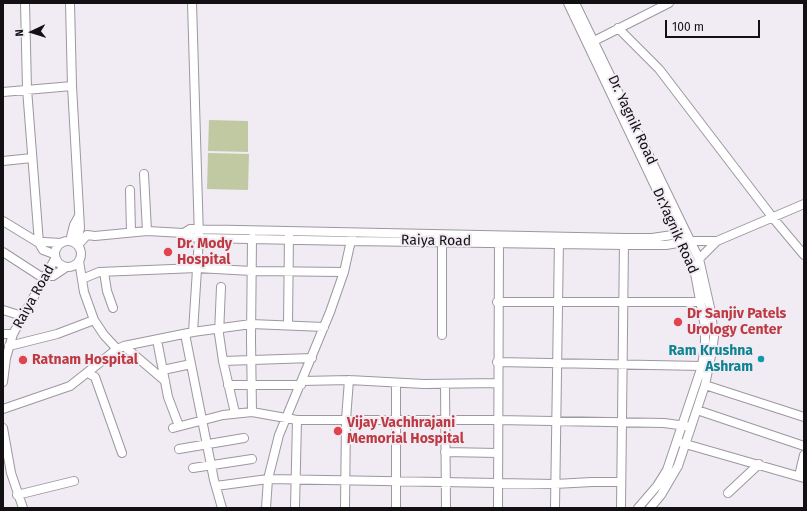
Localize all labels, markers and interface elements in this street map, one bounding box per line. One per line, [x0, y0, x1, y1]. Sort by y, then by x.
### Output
north arrow [12, 12, 52, 52]
scale bar [667, 12, 762, 38]
text: 100 m [672, 20, 704, 34]
text: N [13, 29, 26, 37]
street label: Dr. Yagnik Road [604, 72, 660, 168]
street label: Dr.Yagnik Road [649, 186, 701, 276]
street label: Raiya Road [401, 232, 471, 250]
place label: Dr. Mody Hospital [177, 236, 232, 268]
marker: Dr. Mody Hospital [162, 246, 174, 258]
street label: Raiya Road [10, 262, 58, 332]
place label: Dr Sanjiv Patels Urology Center [687, 306, 786, 338]
marker: Dr Sanjiv Patels Urology Center [672, 316, 684, 328]
place label: Ram Krushna Ashram [669, 343, 753, 376]
place label: Ratnam Hospital [32, 352, 138, 368]
marker: Ratnam Hospital [17, 354, 29, 366]
marker: Ram Krushna Ashram [756, 354, 766, 364]
place label: Vijay Vachhrajani Memorial Hospital [347, 415, 464, 448]
marker: Vijay Vachhrajani Memorial Hospital [332, 425, 344, 437]

